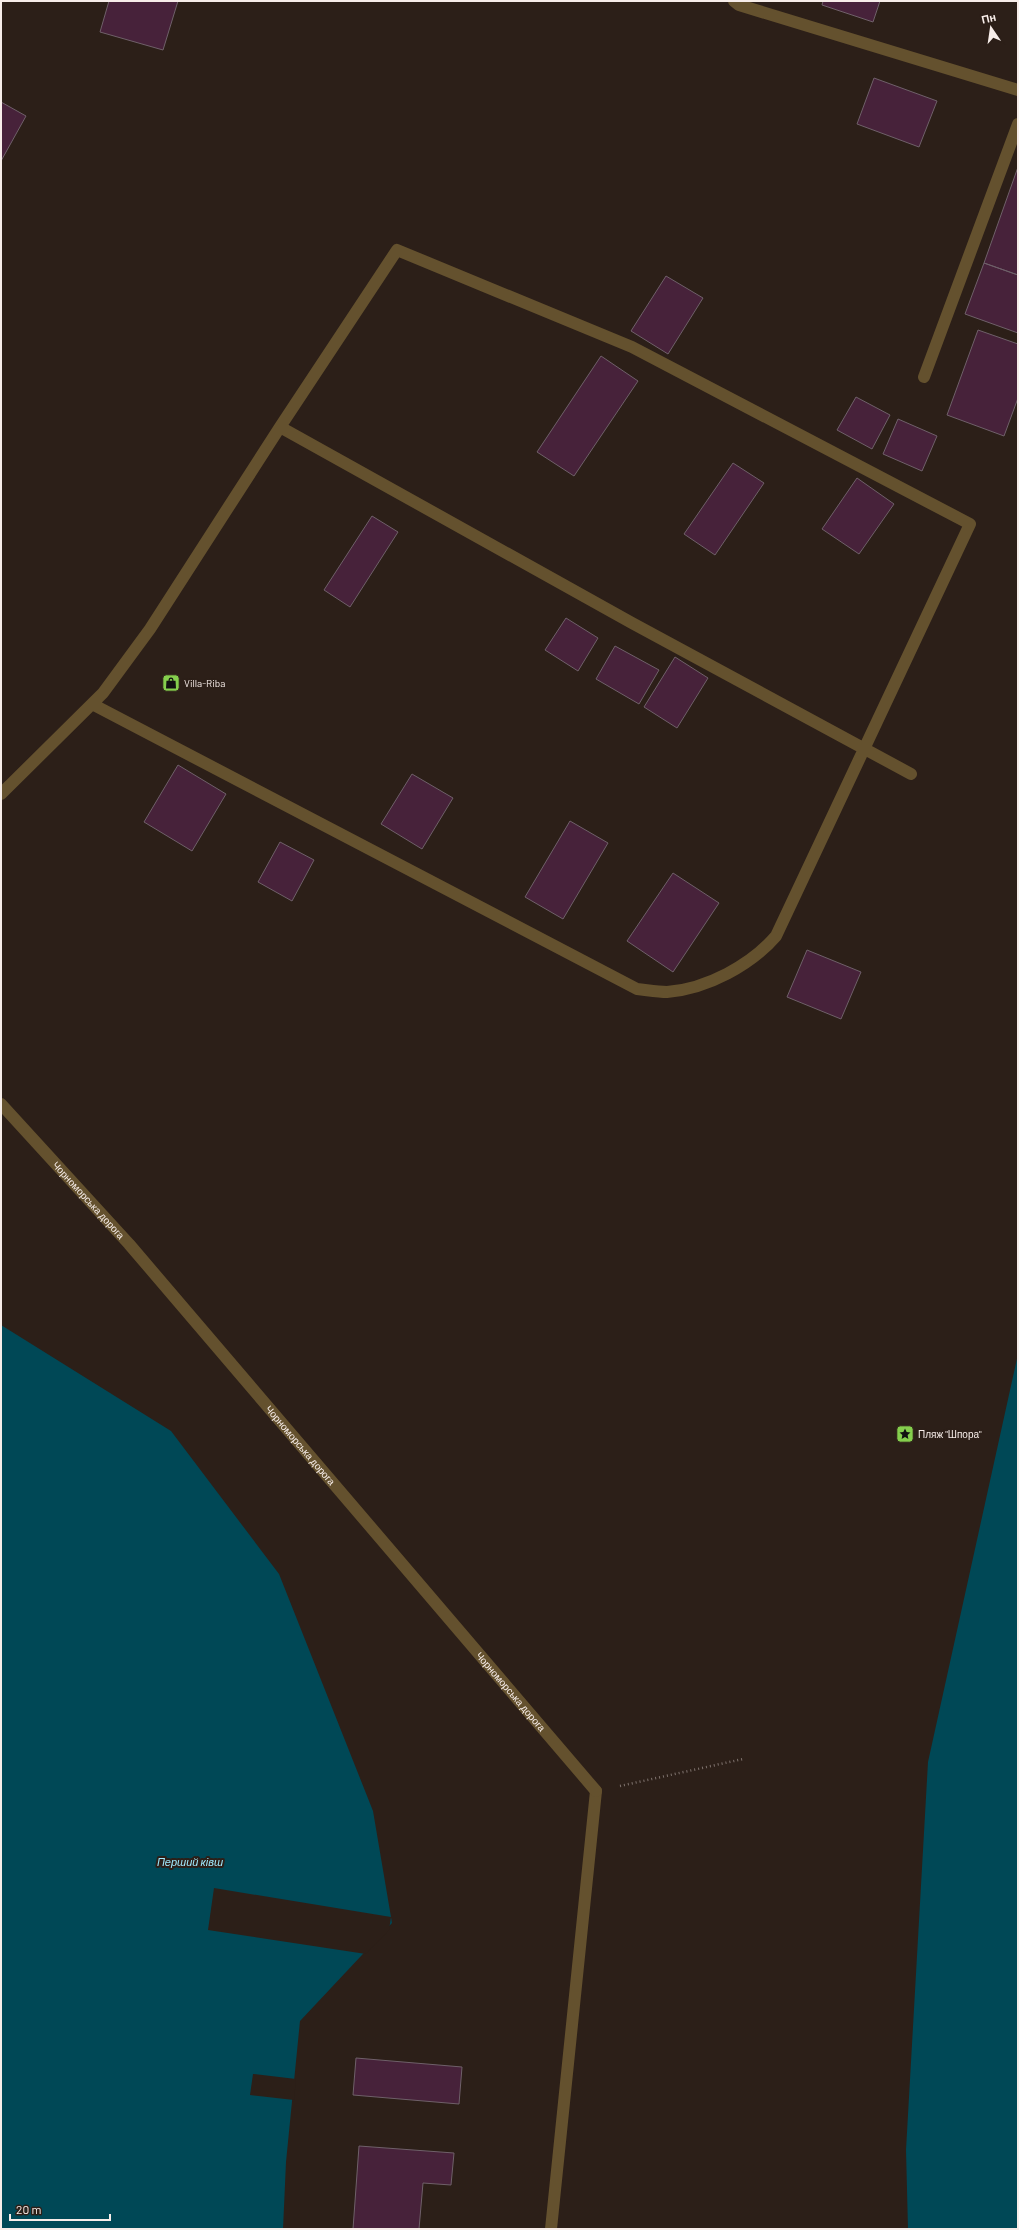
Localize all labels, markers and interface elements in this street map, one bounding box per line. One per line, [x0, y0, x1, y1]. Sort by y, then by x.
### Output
north arrow [971, 8, 1011, 48]
text: Пн [980, 10, 997, 26]
shop icon: Villa-Riba [161, 673, 181, 693]
place label: Villa-Riba [184, 677, 225, 689]
street label: Чорноморська дорога [50, 1159, 127, 1242]
street label: Чорноморська дорога [263, 1403, 338, 1488]
place icon: Пляж "Шпора" [895, 1424, 915, 1444]
place label: Пляж "Шпора" [918, 1428, 982, 1440]
street label: Чорноморська дорога [474, 1649, 549, 1734]
water label: Перший ківш [157, 1855, 223, 1868]
scale bar [10, 2196, 110, 2222]
text: 20 m [16, 2202, 42, 2216]

